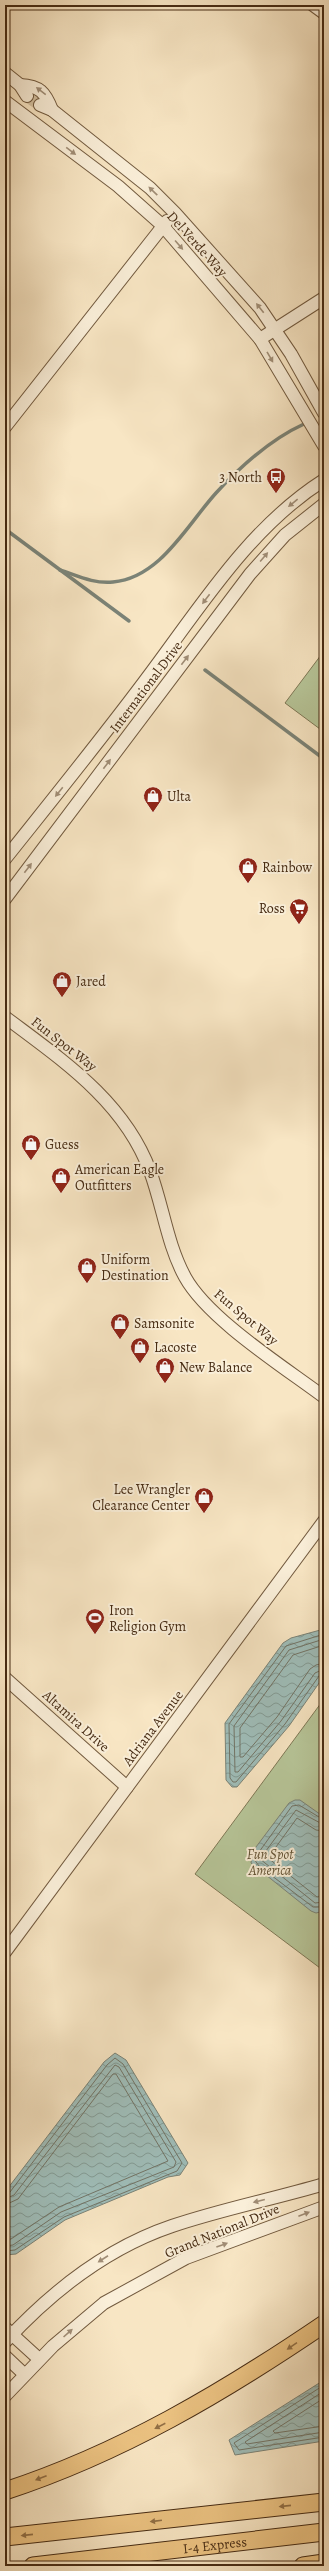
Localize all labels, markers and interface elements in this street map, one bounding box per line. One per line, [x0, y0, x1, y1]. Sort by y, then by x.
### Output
one-way arrow [35, 87, 46, 95]
one-way arrow [66, 146, 77, 155]
one-way arrow [148, 186, 158, 196]
street label: Del Verde Way [162, 207, 232, 281]
one-way arrow [175, 240, 184, 250]
one-way arrow [255, 303, 264, 314]
one-way arrow [266, 351, 273, 363]
bus stop icon: 3 North [265, 466, 287, 494]
place label: 3 North [219, 468, 263, 487]
one-way arrow [287, 498, 298, 507]
one-way arrow [259, 552, 268, 563]
one-way arrow [202, 594, 211, 605]
street label: International Drive [105, 637, 187, 737]
one-way arrow [181, 655, 189, 666]
one-way arrow [102, 759, 111, 770]
shop icon: Ulta [142, 785, 164, 813]
one-way arrow [55, 786, 64, 797]
place label: Ulta [167, 787, 192, 806]
shop icon: Rainbow [237, 856, 259, 884]
place label: Rainbow [262, 858, 312, 877]
one-way arrow [24, 863, 32, 873]
supermarket icon: Ross [288, 897, 310, 925]
place label: Ross [259, 899, 285, 918]
shop icon: Jared [51, 970, 73, 998]
place label: Jared [76, 972, 106, 991]
street label: Fun Spot Way [27, 1012, 101, 1076]
shop icon: Guess [20, 1133, 42, 1161]
place label: Guess [45, 1135, 79, 1154]
place label: American Eagle Outfitters [74, 1160, 164, 1195]
shop icon: American Eagle Outfitters [50, 1166, 72, 1194]
place label: Uniform Destination [101, 1250, 169, 1285]
shop icon: Uniform Destination [76, 1256, 98, 1284]
street label: Fun Spot Way [210, 1284, 283, 1350]
shop icon: Samsonite [109, 1312, 131, 1340]
place label: Samsonite [134, 1314, 194, 1333]
shop icon: Lacoste [129, 1336, 151, 1364]
place label: Lacoste [154, 1338, 197, 1357]
shop icon: New Balance [154, 1356, 176, 1384]
place label: New Balance [179, 1358, 252, 1377]
place label: Lee Wrangler Clearance Center [92, 1480, 191, 1515]
shop icon: Lee Wrangler Clearance Center [193, 1486, 215, 1514]
place label: Iron Religion Gym [109, 1601, 186, 1636]
sports icon: Iron Religion Gym [84, 1607, 106, 1635]
street label: Altamira Drive [38, 1685, 114, 1756]
street label: Adriana Avenue [118, 1686, 188, 1770]
park label: Fun Spot America [247, 1845, 294, 1880]
one-way arrow [253, 2198, 265, 2204]
street label: Grand National Drive [162, 2199, 282, 2263]
one-way arrow [298, 2211, 310, 2217]
one-way arrow [217, 2242, 229, 2248]
one-way arrow [98, 2255, 108, 2263]
one-way arrow [63, 2328, 73, 2337]
one-way arrow [287, 2342, 297, 2350]
one-way arrow [154, 2422, 166, 2429]
one-way arrow [35, 2475, 47, 2481]
one-way arrow [279, 2503, 291, 2509]
one-way arrow [150, 2517, 162, 2524]
one-way arrow [21, 2531, 33, 2538]
street label: I-4 Express [182, 2532, 248, 2558]

